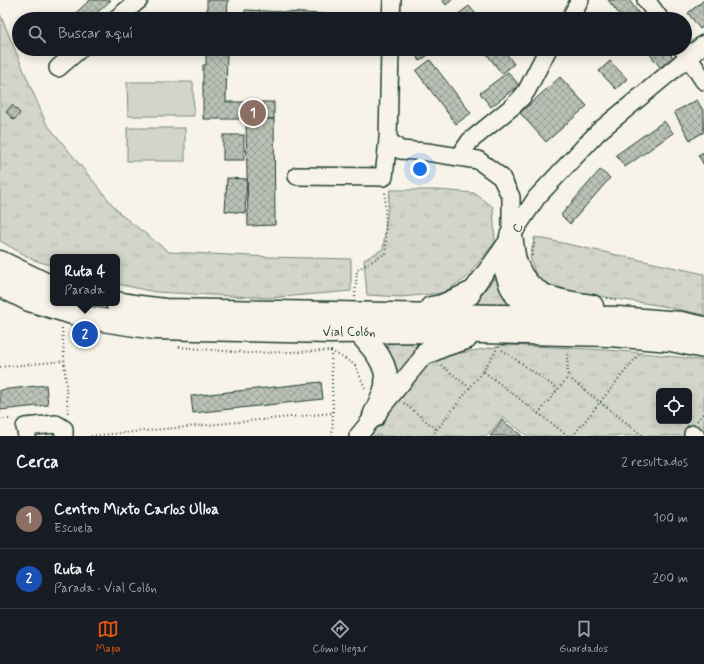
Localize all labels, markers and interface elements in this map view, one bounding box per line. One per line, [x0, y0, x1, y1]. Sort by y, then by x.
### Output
search box [12, 12, 692, 56]
icon: search [26, 23, 48, 45]
text: Buscar aquí [58, 24, 133, 44]
pin: 1 [240, 98, 266, 128]
your location [410, 159, 430, 179]
street label: C [509, 219, 528, 236]
popup [50, 254, 120, 306]
text: Ruta 4 [65, 262, 105, 282]
text: Parada [65, 282, 105, 299]
pin: 2 [72, 319, 98, 349]
street label: Vial Colón [322, 324, 376, 341]
map controls [656, 388, 692, 424]
button: locate [656, 388, 692, 424]
text: Cerca [16, 451, 59, 473]
text: 2 resultados [621, 454, 688, 471]
text: Centro Mixto Carlos Ulloa [54, 500, 219, 520]
text: 1 [26, 510, 32, 527]
text: 100 m [653, 510, 688, 527]
text: Escuela [54, 520, 93, 537]
text: Ruta 4 [54, 560, 95, 580]
text: 2 [26, 570, 32, 587]
text: 200 m [653, 570, 688, 587]
text: Parada · Vial Colón [54, 580, 157, 597]
tab: Mapa [96, 618, 121, 656]
tab: Cómo llegar [313, 618, 368, 656]
tab: Guardados [559, 618, 608, 656]

